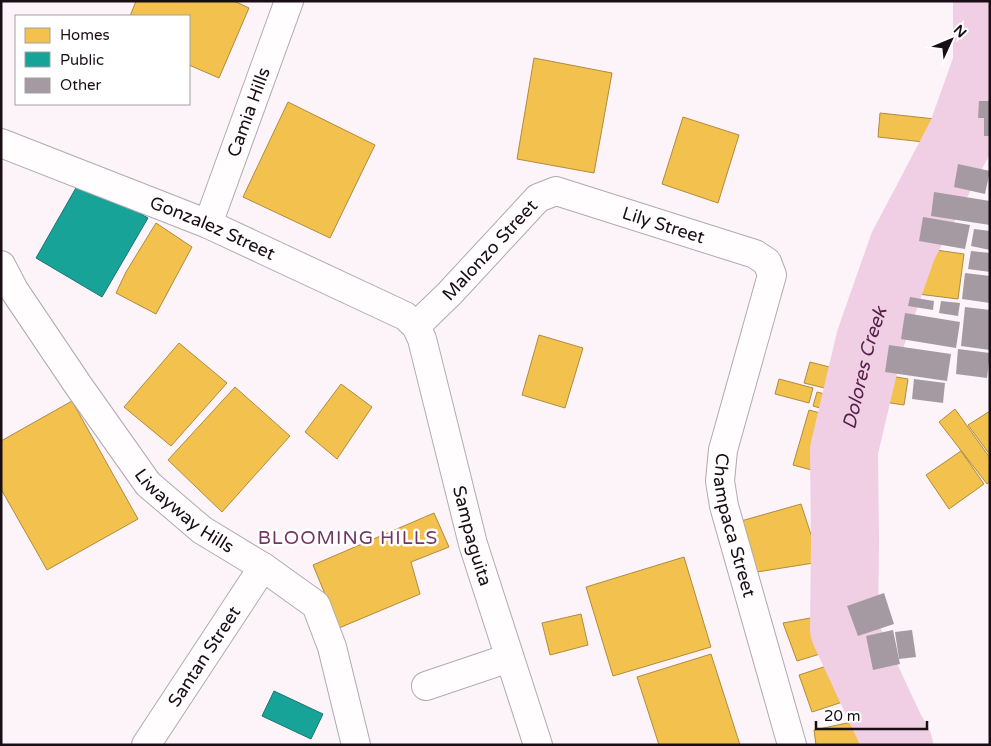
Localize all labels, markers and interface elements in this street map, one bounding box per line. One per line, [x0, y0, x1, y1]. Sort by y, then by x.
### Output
legend [15, 15, 190, 105]
north arrow [926, 15, 976, 65]
text: N [950, 21, 970, 41]
text: Homes [60, 26, 110, 44]
text: Public [60, 51, 104, 69]
street label: Camia Hills [222, 64, 275, 160]
text: Other [60, 76, 102, 94]
street label: Gonzalez Street [147, 191, 279, 265]
street label: Malonzo Street [438, 195, 542, 305]
street label: Lily Street [620, 202, 708, 248]
water label: Dolores Creek [838, 303, 892, 431]
street label: Champaca Street [708, 452, 760, 600]
street label: Liwayway Hills [130, 464, 238, 558]
street label: Sampaguita [448, 483, 497, 589]
district label: BLOOMING HILLS [258, 527, 438, 549]
street label: Santan Street [163, 602, 245, 711]
scale bar [816, 698, 927, 730]
text: 20 m [824, 707, 861, 725]

